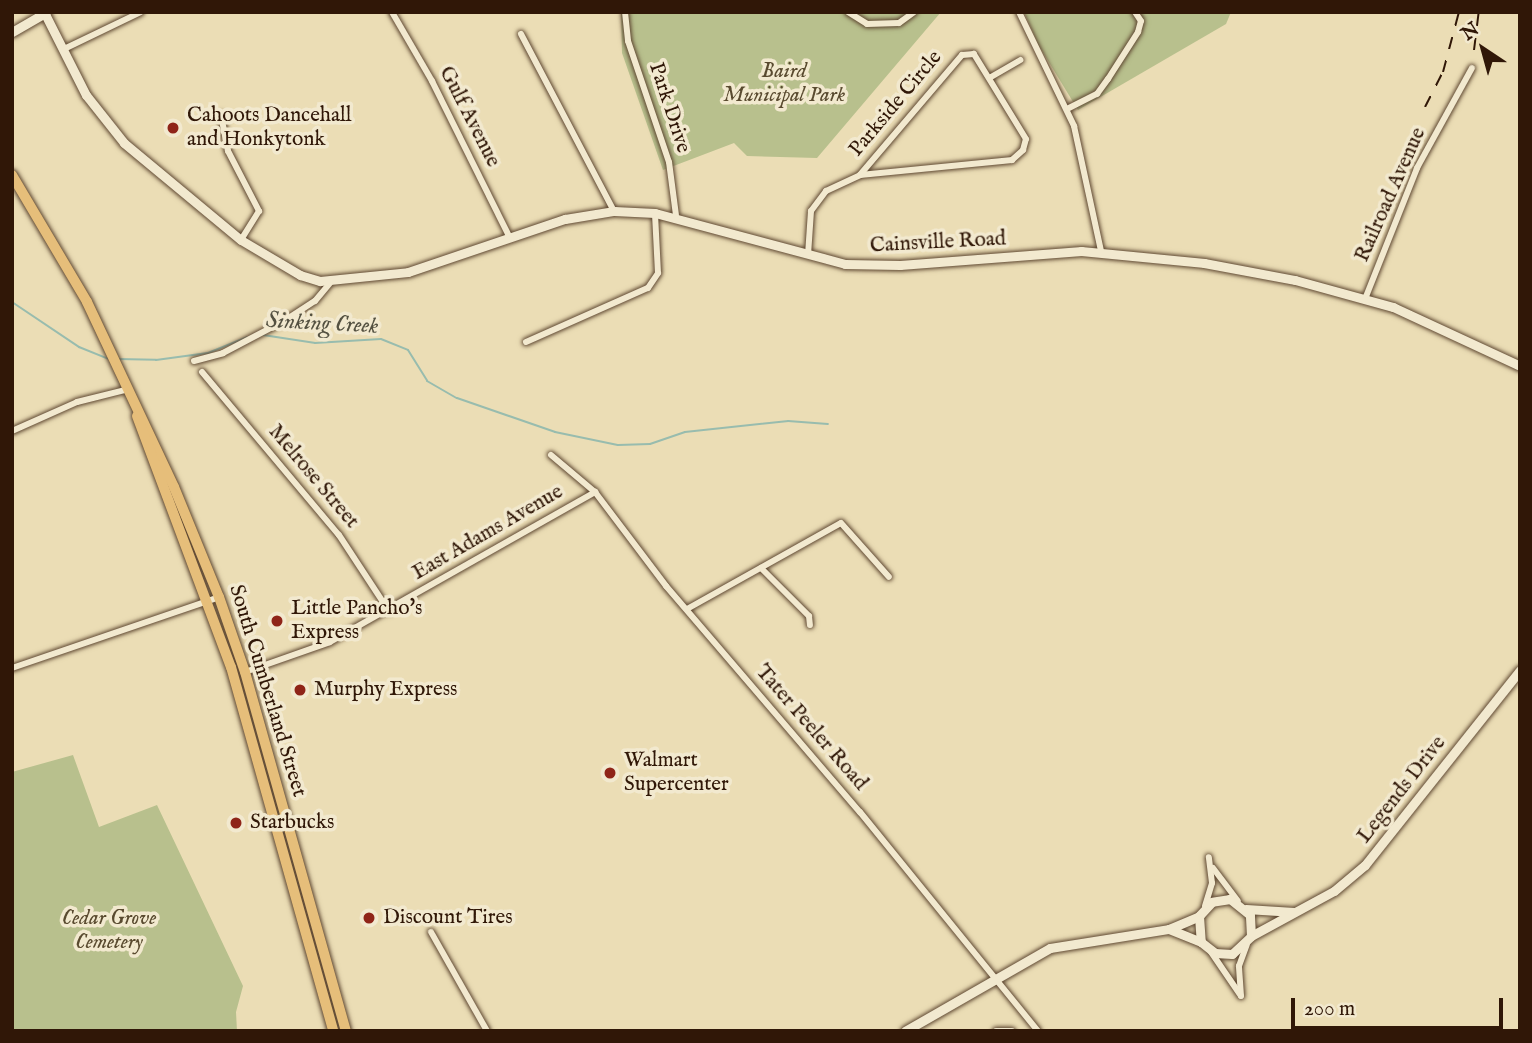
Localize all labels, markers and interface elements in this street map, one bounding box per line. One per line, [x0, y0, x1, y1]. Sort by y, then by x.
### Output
north arrow [1448, 14, 1518, 84]
text: N [1457, 17, 1484, 47]
street label: Parkside Circle [844, 46, 948, 162]
park label: Baird Municipal Park [723, 59, 845, 109]
street label: Park Drive [643, 60, 695, 156]
street label: Gulf Avenue [433, 62, 505, 172]
place label: Cahoots Dancehall and Honkytonk [187, 103, 352, 153]
marker: Cahoots Dancehall and Honkytonk [165, 120, 181, 136]
street label: Railroad Avenue [1350, 124, 1432, 266]
street label: Cainsville Road [869, 227, 1007, 259]
water label: Sinking Creek [265, 307, 379, 341]
street label: Melrose Street [262, 420, 364, 534]
street label: East Adams Avenue [408, 480, 568, 586]
street label: South Cumberland Street [223, 582, 311, 800]
place label: Little Pancho's Express [291, 596, 422, 646]
marker: Little Pancho's Express [269, 613, 285, 629]
street label: Tater Peeler Road [750, 660, 872, 796]
place label: Murphy Express [314, 677, 457, 703]
marker: Murphy Express [292, 682, 308, 698]
street label: Legends Drive [1352, 731, 1452, 849]
place label: Walmart Supercenter [624, 748, 729, 798]
marker: Walmart Supercenter [602, 765, 618, 781]
place label: Starbucks [250, 810, 334, 836]
marker: Starbucks [228, 815, 244, 831]
place label: Discount Tires [383, 905, 513, 931]
park label: Cedar Grove Cemetery [62, 906, 156, 956]
marker: Discount Tires [361, 910, 377, 926]
scale bar [1294, 984, 1506, 1028]
text: 200 m [1304, 996, 1355, 1023]

